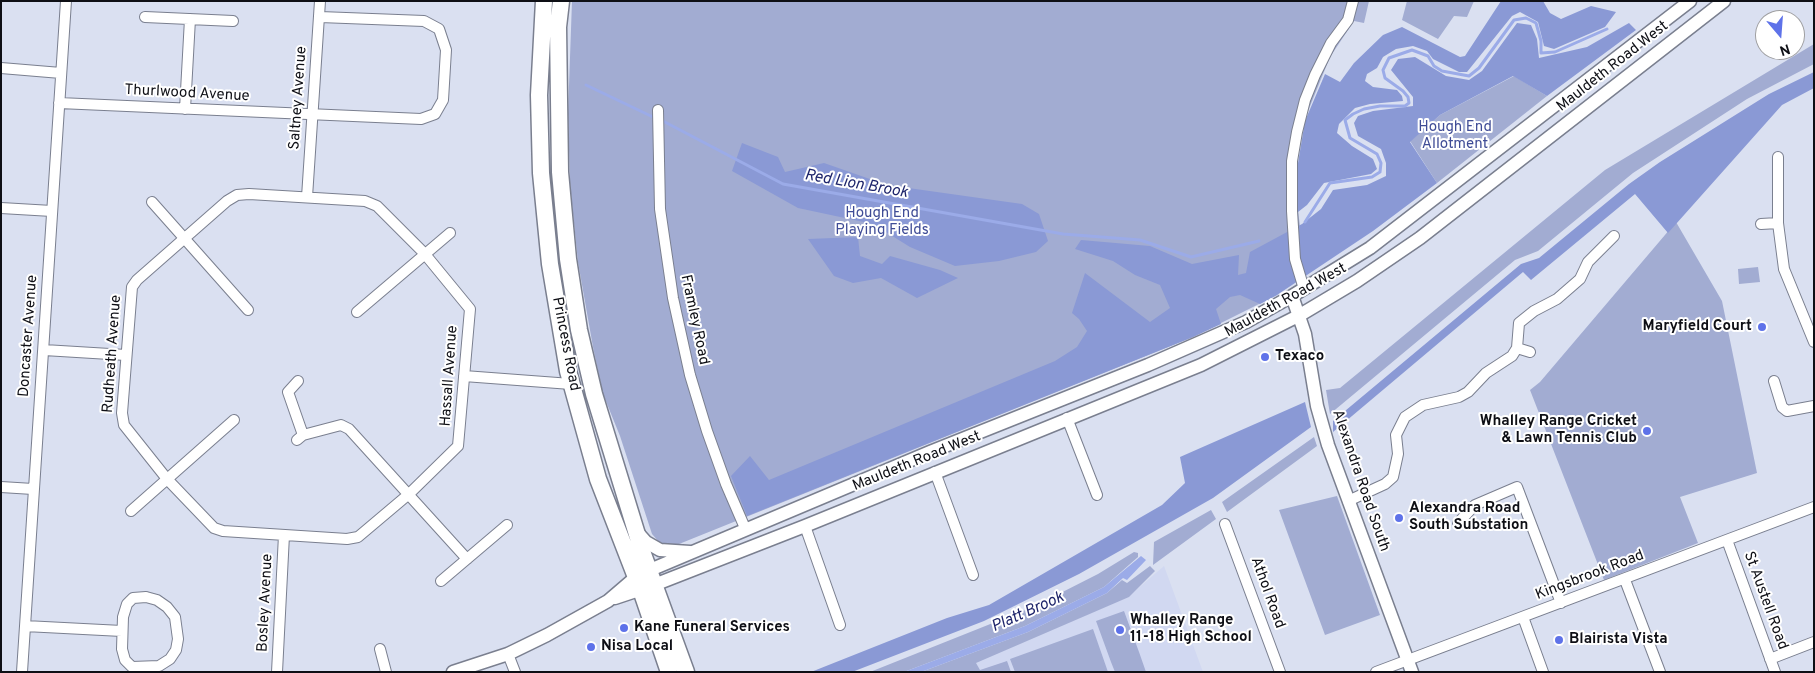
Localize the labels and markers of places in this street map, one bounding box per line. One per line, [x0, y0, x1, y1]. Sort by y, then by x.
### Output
place label: Maryfield Court [1643, 318, 1752, 336]
marker: Maryfield Court [1756, 321, 1768, 333]
place label: Texaco [1275, 348, 1324, 366]
marker: Texaco [1259, 351, 1271, 363]
place label: Whalley Range Cricket & Lawn Tennis Club [1480, 413, 1637, 448]
marker: Whalley Range Cricket & Lawn Tennis Club [1641, 425, 1653, 437]
place label: Alexandra Road South Substation [1409, 500, 1528, 535]
marker: Alexandra Road South Substation [1393, 512, 1405, 524]
place label: Whalley Range 11-18 High School [1130, 612, 1252, 647]
place label: Kane Funeral Services [634, 619, 790, 637]
marker: Kane Funeral Services [618, 622, 630, 634]
marker: Whalley Range 11-18 High School [1114, 624, 1126, 636]
place label: Blairista Vista [1569, 631, 1668, 649]
marker: Blairista Vista [1553, 634, 1565, 646]
place label: Nisa Local [601, 638, 673, 656]
marker: Nisa Local [585, 641, 597, 653]

